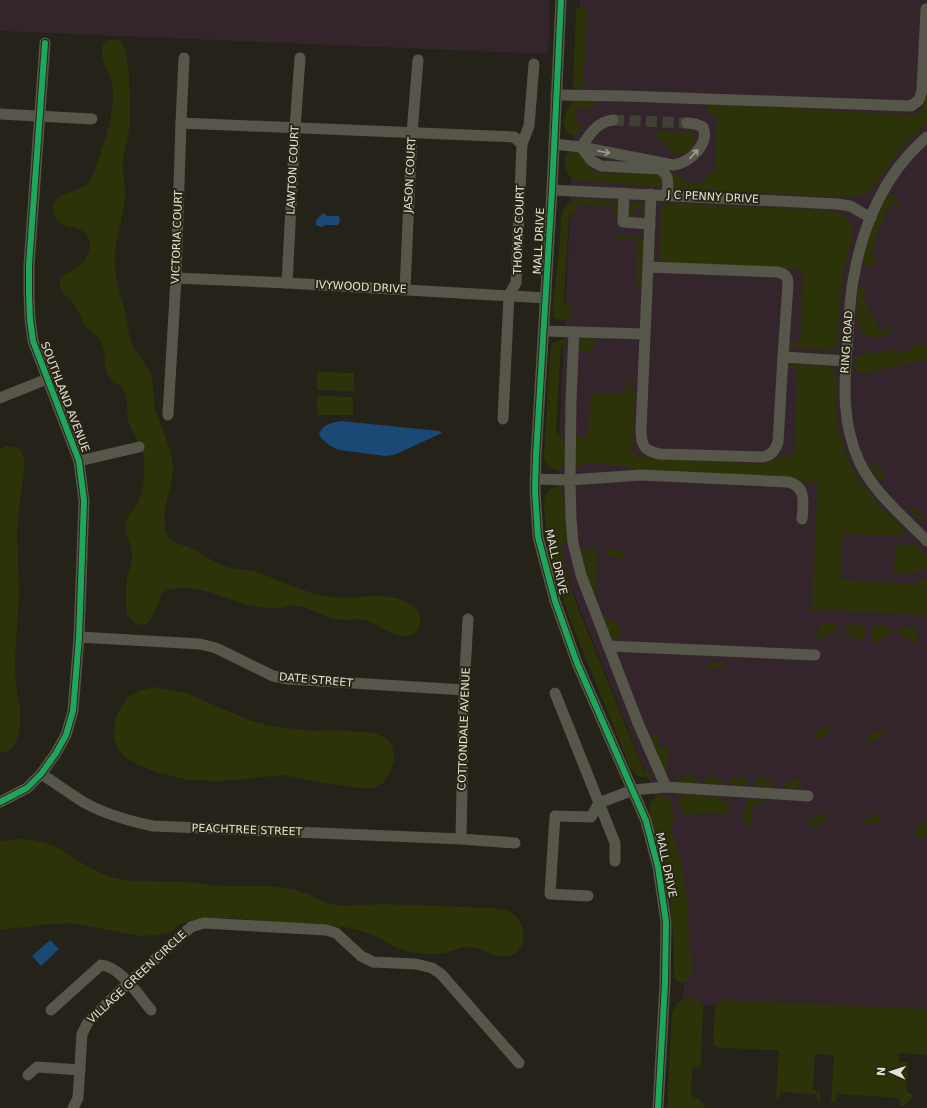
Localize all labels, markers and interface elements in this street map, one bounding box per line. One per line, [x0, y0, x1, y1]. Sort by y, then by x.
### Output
street label: LAWTON COURT [284, 125, 302, 215]
street label: JASON COURT [401, 136, 418, 214]
one-way arrow [598, 148, 611, 156]
one-way arrow [689, 149, 698, 159]
street label: THOMAS COURT [511, 185, 527, 276]
street label: J C PENNY DRIVE [666, 188, 759, 206]
street label: VICTORIA COURT [169, 190, 185, 284]
street label: MALL DRIVE [531, 207, 547, 275]
street label: IVYWOOD DRIVE [315, 278, 407, 296]
street label: RING ROAD [838, 310, 856, 374]
street label: SOUTHLAND AVENUE [38, 340, 92, 454]
street label: MALL DRIVE [542, 528, 570, 596]
street label: COTTONDALE AVENUE [455, 667, 473, 791]
street label: DATE STREET [279, 670, 354, 690]
street label: PEACHTREE STREET [192, 822, 303, 838]
street label: MALL DRIVE [653, 831, 679, 899]
street label: VILLAGE GREEN CIRCLE [85, 928, 189, 1026]
north arrow [871, 1052, 911, 1092]
text: N [875, 1067, 888, 1076]

